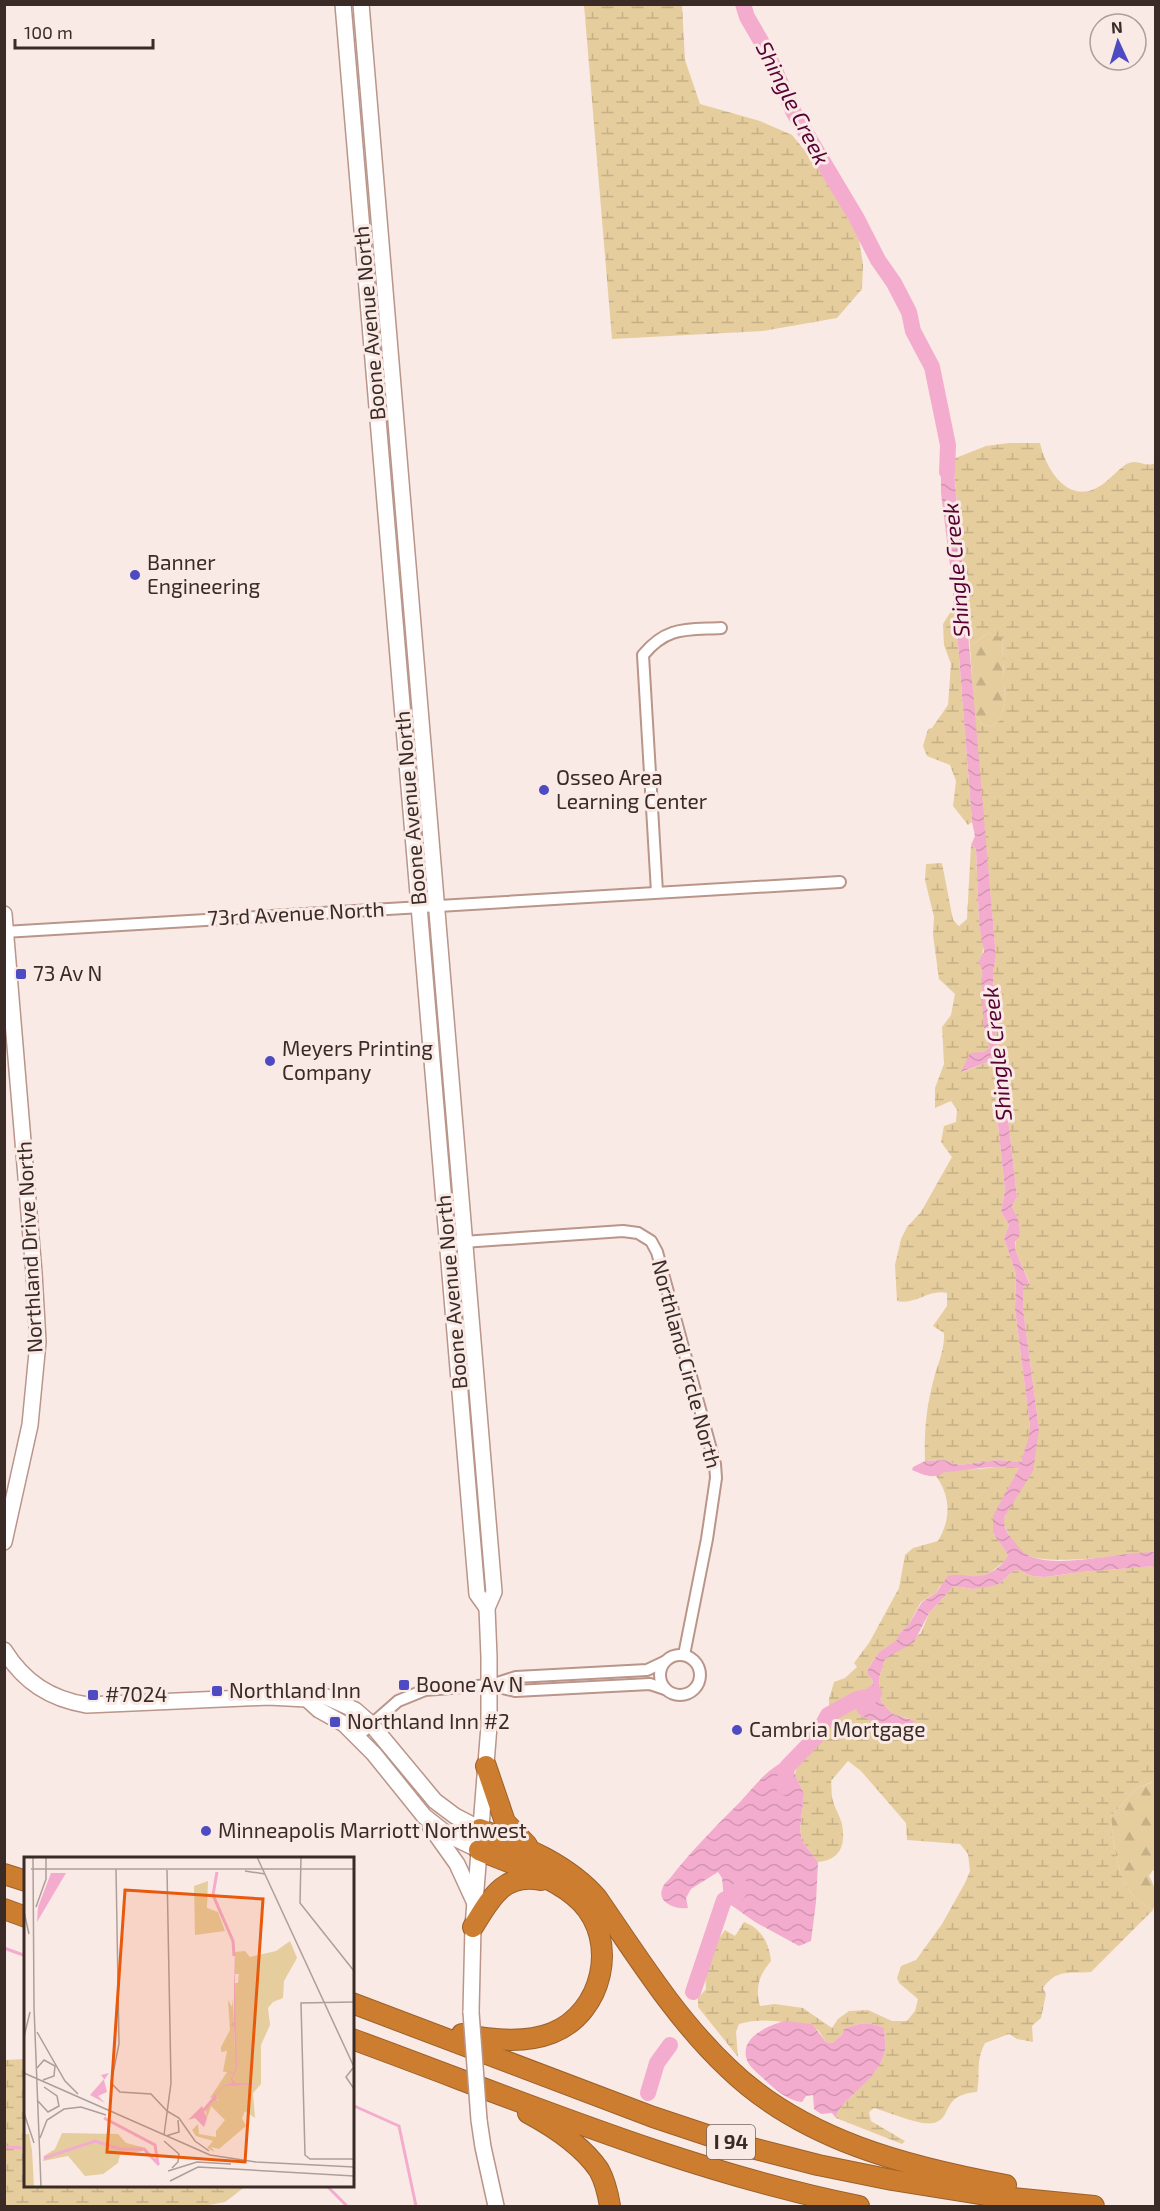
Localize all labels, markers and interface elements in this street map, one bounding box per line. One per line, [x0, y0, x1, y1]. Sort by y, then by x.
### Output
scale bar [15, 12, 153, 50]
north arrow [1088, 12, 1148, 72]
text: N [1110, 17, 1123, 36]
text: 100 m [24, 21, 73, 43]
water label: Shingle Creek [752, 36, 836, 169]
street label: Boone Avenue North [348, 225, 389, 421]
water label: Shingle Creek [936, 502, 974, 639]
place label: Banner Engineering [147, 549, 260, 598]
marker: Banner Engineering [128, 568, 142, 582]
street label: Boone Avenue North [389, 710, 430, 906]
place label: Osseo Area Learning Center [556, 764, 708, 813]
marker: Osseo Area Learning Center [537, 783, 551, 797]
street label: 73rd Avenue North [207, 895, 385, 930]
place label: 73 Av N [33, 960, 102, 985]
marker: 73 Av N [14, 967, 28, 981]
water label: Shingle Creek [976, 986, 1016, 1123]
place label: Meyers Printing Company [282, 1035, 433, 1084]
marker: Meyers Printing Company [263, 1054, 277, 1068]
street label: Northland Drive North [10, 1141, 47, 1354]
street label: Boone Avenue North [430, 1194, 471, 1390]
street label: Northland Circle North [648, 1256, 727, 1471]
place label: Boone Av N [416, 1671, 523, 1696]
place label: Northland Inn [229, 1677, 361, 1702]
marker: Boone Av N [397, 1678, 411, 1692]
place label: #7024 [105, 1681, 168, 1706]
marker: Northland Inn [210, 1684, 224, 1698]
marker: #7024 [86, 1688, 100, 1702]
place label: Northland Inn #2 [347, 1708, 510, 1733]
marker: Northland Inn #2 [328, 1715, 342, 1729]
place label: Cambria Mortgage [749, 1716, 926, 1741]
marker: Cambria Mortgage [730, 1723, 744, 1737]
place label: Minneapolis Marriott Northwest [218, 1817, 527, 1842]
marker: Minneapolis Marriott Northwest [199, 1824, 213, 1838]
inset map [24, 1857, 354, 2187]
road number: I 94 [707, 2125, 755, 2159]

